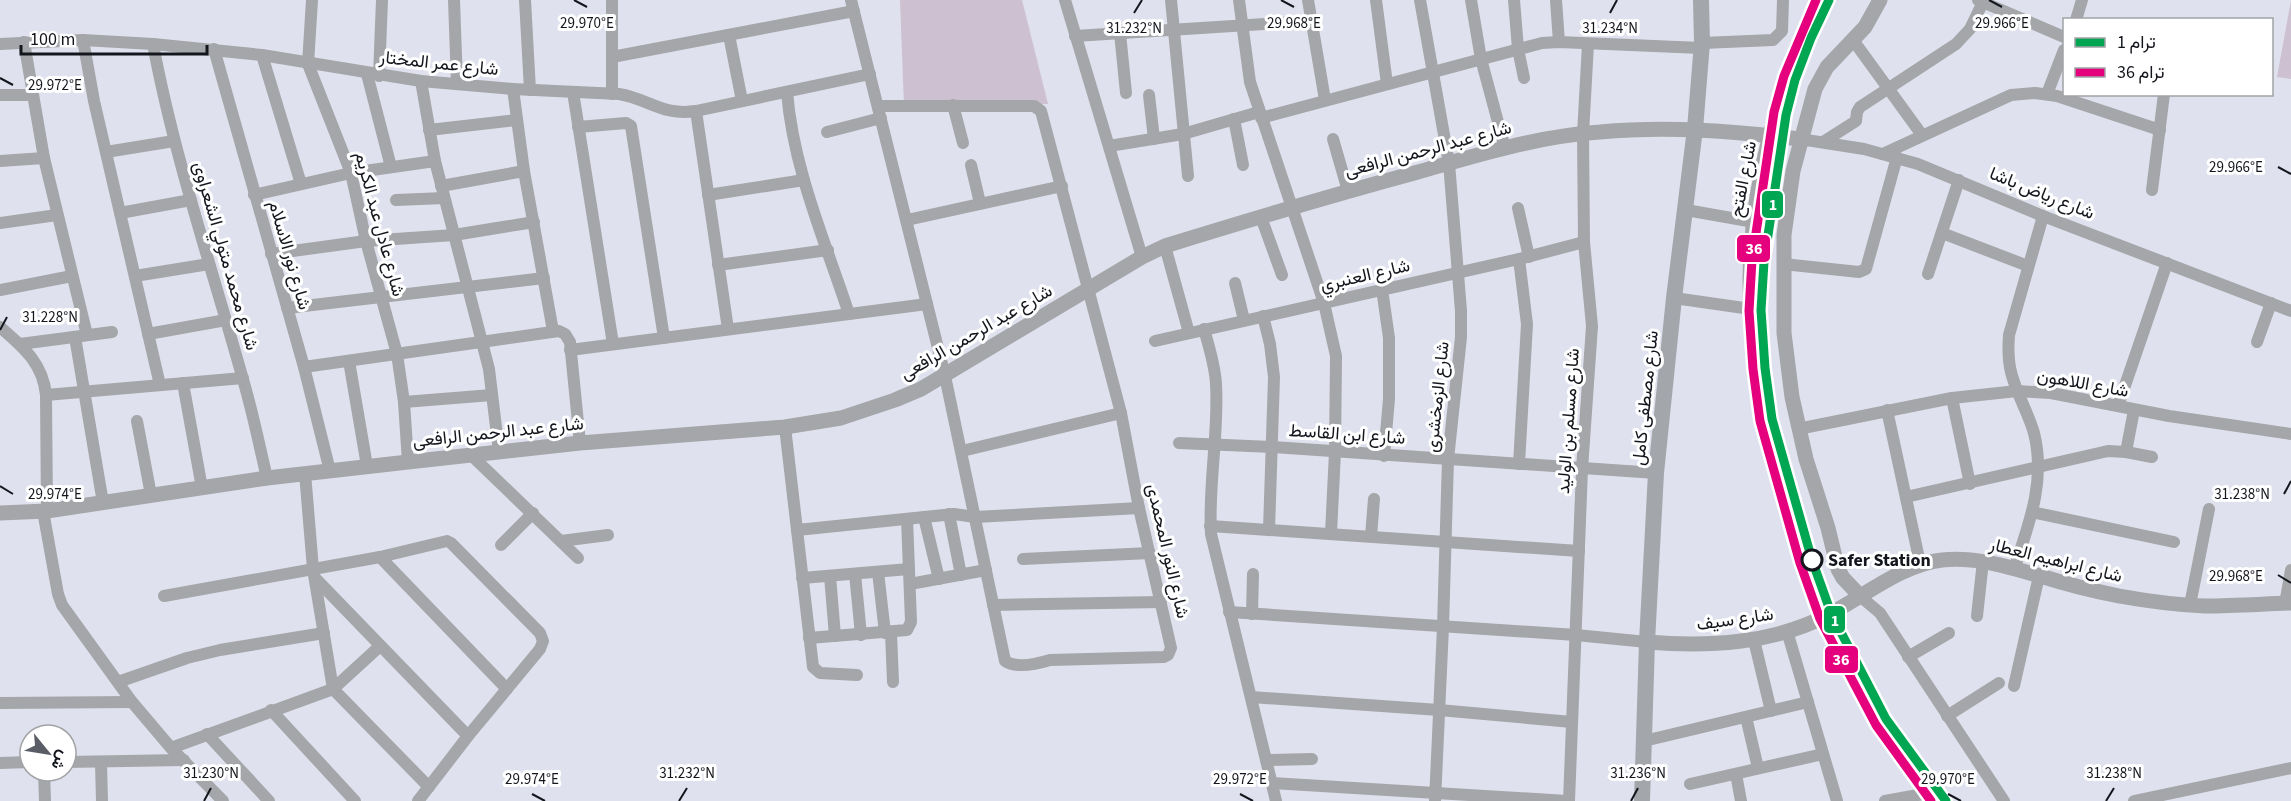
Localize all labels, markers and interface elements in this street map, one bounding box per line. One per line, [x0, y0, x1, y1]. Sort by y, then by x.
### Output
text: 29.970°E [560, 13, 614, 34]
text: 29.968°E [1267, 13, 1321, 34]
text: 29.966°E [1975, 13, 2029, 34]
scale bar [21, 18, 207, 56]
text: 31.232°N [1106, 18, 1162, 39]
text: 31.234°N [1582, 18, 1638, 39]
legend [2063, 18, 2273, 96]
text: 100 m [30, 27, 75, 52]
text: ترام 1 [2117, 30, 2156, 55]
street label: شارع عمر المختار [377, 45, 500, 82]
text: ترام 36 [2117, 60, 2165, 85]
text: 29.972°E [28, 75, 82, 96]
street label: شارع عبد الرحمن الرافعى [1342, 115, 1514, 184]
street label: شارع الفتح [1724, 139, 1763, 219]
street label: شارع عادل عبد الكريم [348, 149, 411, 299]
text: 29.966°E [2209, 157, 2263, 178]
street label: شارع محمد متولي الشعراوى [185, 159, 264, 354]
street label: شارع رياض باشا [1986, 161, 2098, 226]
line badge: 1 [1761, 190, 1784, 219]
text: 1 [1769, 194, 1777, 216]
street label: شارع نور الاسلام [262, 197, 317, 313]
line badge: 36 [1736, 234, 1771, 263]
text: 36 [1746, 238, 1762, 260]
street label: شارع العنبري [1318, 253, 1413, 300]
street label: شارع عبد الرحمن الرافعى [896, 279, 1057, 386]
text: 31.228°N [22, 307, 78, 328]
street label: شارع مصطفى كامل [1626, 329, 1665, 467]
street label: شارع الزمخشرى [1419, 340, 1456, 454]
street label: شارع مسلم بن الوليد [1551, 347, 1586, 495]
street label: شارع اللاهون [2035, 363, 2131, 404]
street label: شارع عبد الرحمن الرافعى [411, 411, 585, 454]
street label: شارع ابن القاسط [1288, 418, 1406, 451]
street label: شارع النور المحمدى [1140, 481, 1195, 621]
text: 29.974°E [28, 484, 82, 505]
text: 31.238°N [2214, 484, 2270, 505]
street label: شارع ابراهيم العطار [1986, 532, 2125, 589]
place label: Safer Station [1828, 548, 1931, 573]
marker: Safer Station [1801, 549, 1823, 571]
text: 29.968°E [2209, 566, 2263, 587]
street label: شارع سيف [1695, 602, 1775, 637]
line badge: 1 [1823, 605, 1846, 634]
text: 1 [1831, 610, 1839, 632]
line badge: 36 [1824, 645, 1859, 674]
text: 36 [1833, 649, 1849, 671]
north arrow [18, 723, 78, 783]
text: ش [46, 746, 74, 774]
text: 31.230°N [183, 763, 239, 784]
text: 31.232°N [659, 763, 715, 784]
text: 31.236°N [1610, 763, 1666, 784]
text: 31.238°N [2086, 763, 2142, 784]
text: 29.974°E [505, 769, 559, 790]
text: 29.972°E [1213, 769, 1267, 790]
text: 29.970°E [1921, 769, 1975, 790]

